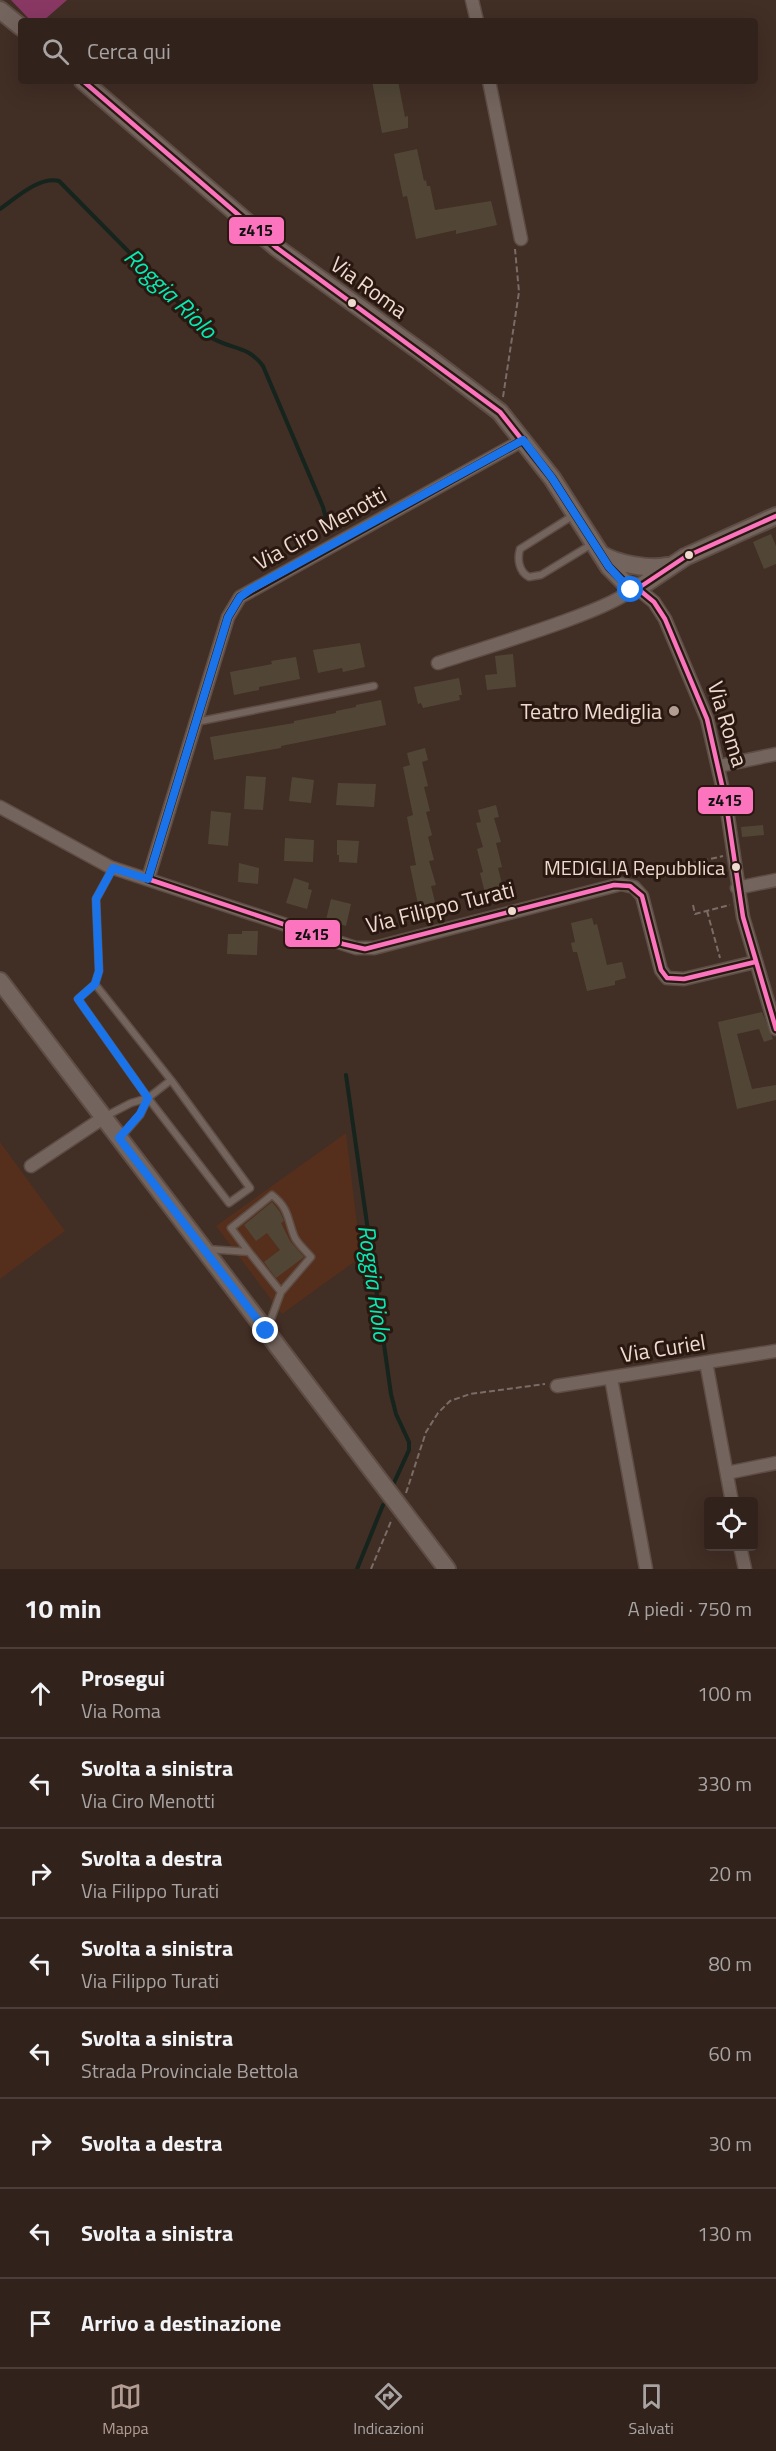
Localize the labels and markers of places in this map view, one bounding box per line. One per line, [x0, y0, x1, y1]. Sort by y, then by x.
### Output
unlabelled marker [346, 297, 358, 309]
unlabelled marker [683, 549, 695, 561]
place label: Teatro Mediglia [521, 694, 662, 728]
marker: Teatro Mediglia [667, 704, 681, 718]
place label: MEDIGLIA Repubblica [544, 852, 725, 883]
marker: MEDIGLIA Repubblica [730, 861, 742, 873]
unlabelled marker [506, 905, 518, 917]

